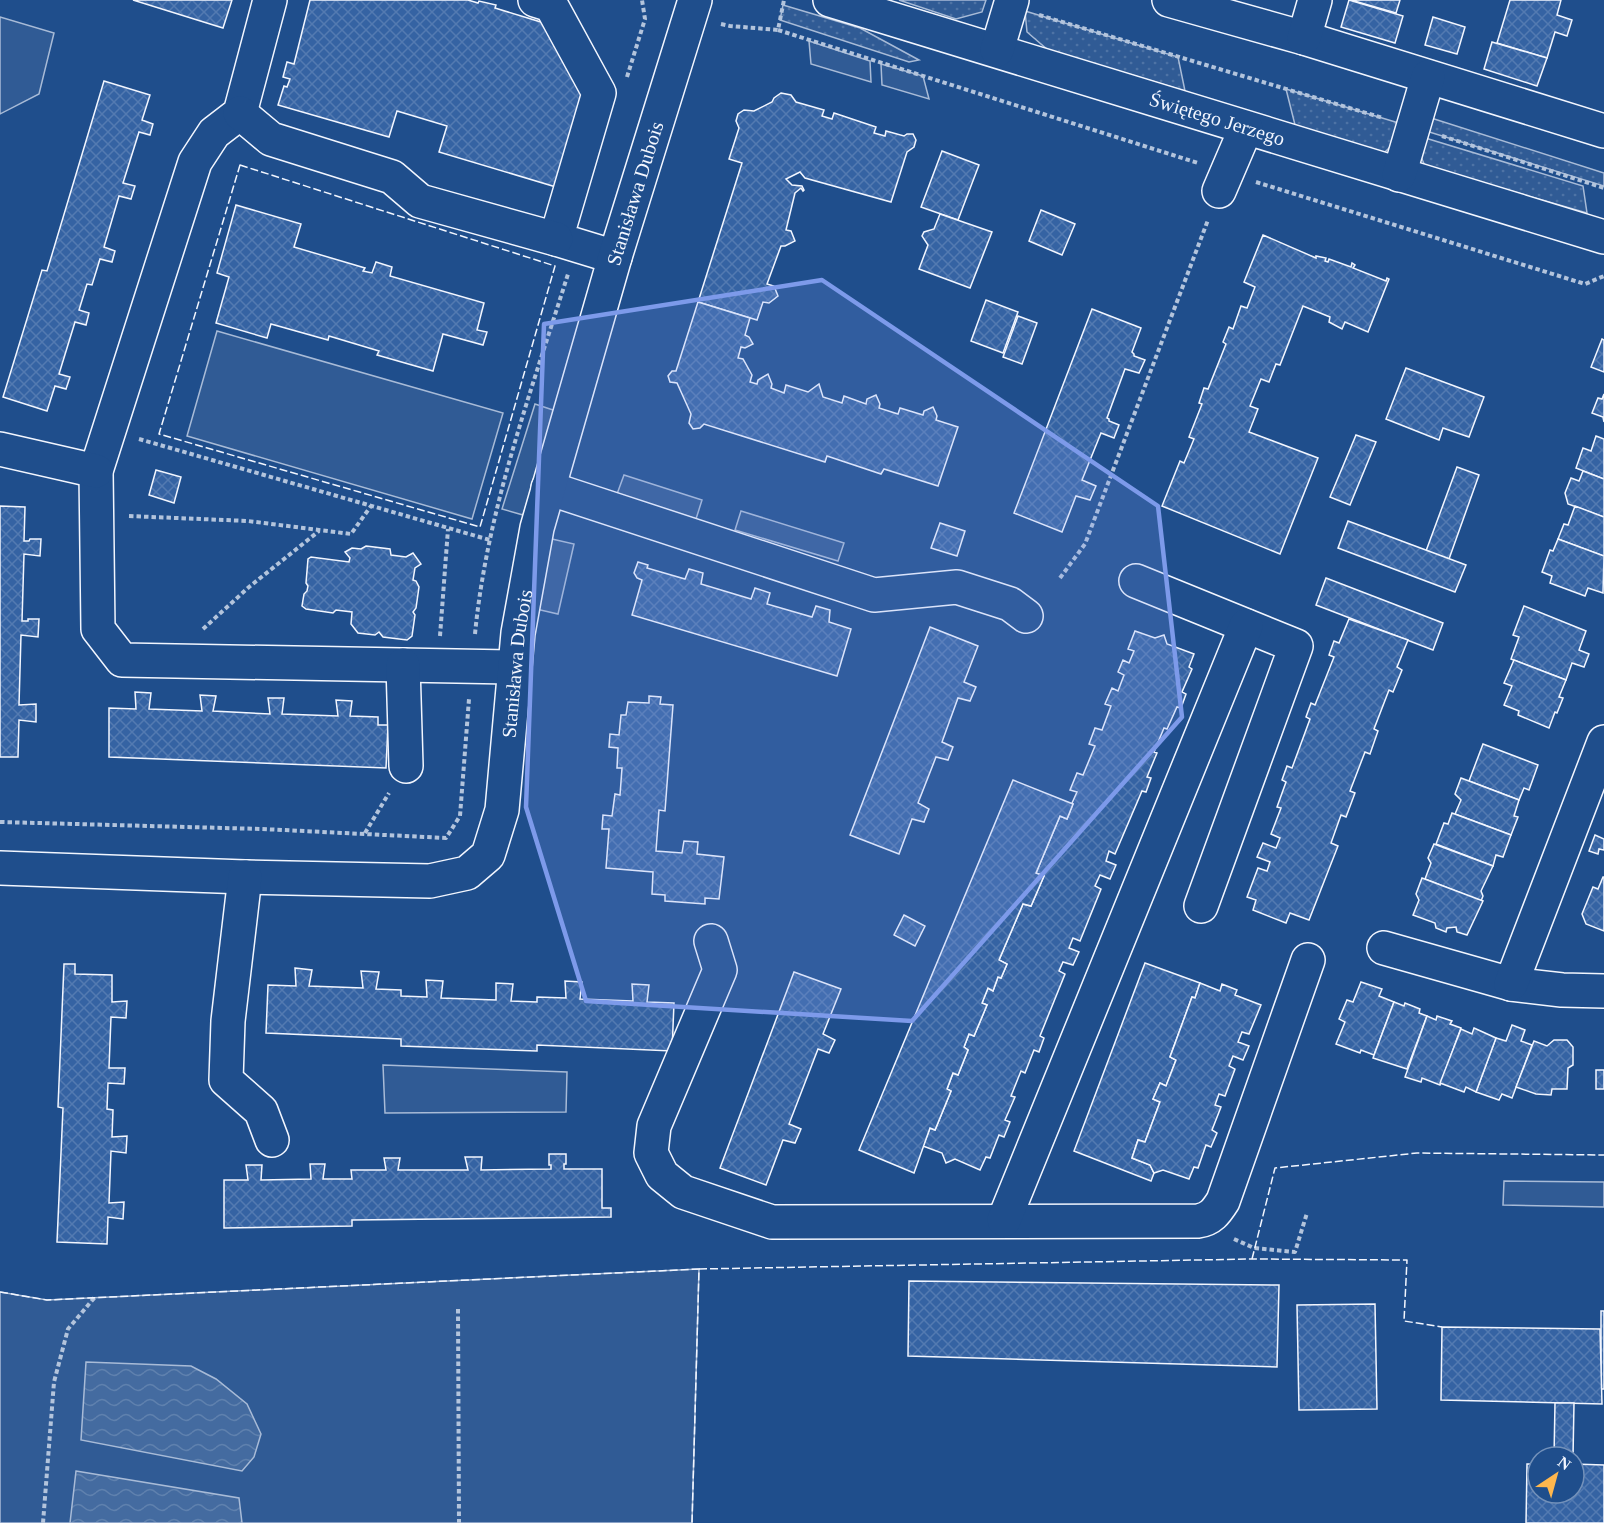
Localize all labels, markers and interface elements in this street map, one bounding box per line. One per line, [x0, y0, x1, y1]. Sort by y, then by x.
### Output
street label: Świętego Jerzego [1147, 87, 1288, 150]
street label: Stanisława Dubois [602, 118, 668, 268]
street label: Stanisława Dubois [498, 587, 537, 739]
north arrow [1526, 1445, 1586, 1505]
text: N [1555, 1453, 1575, 1474]

